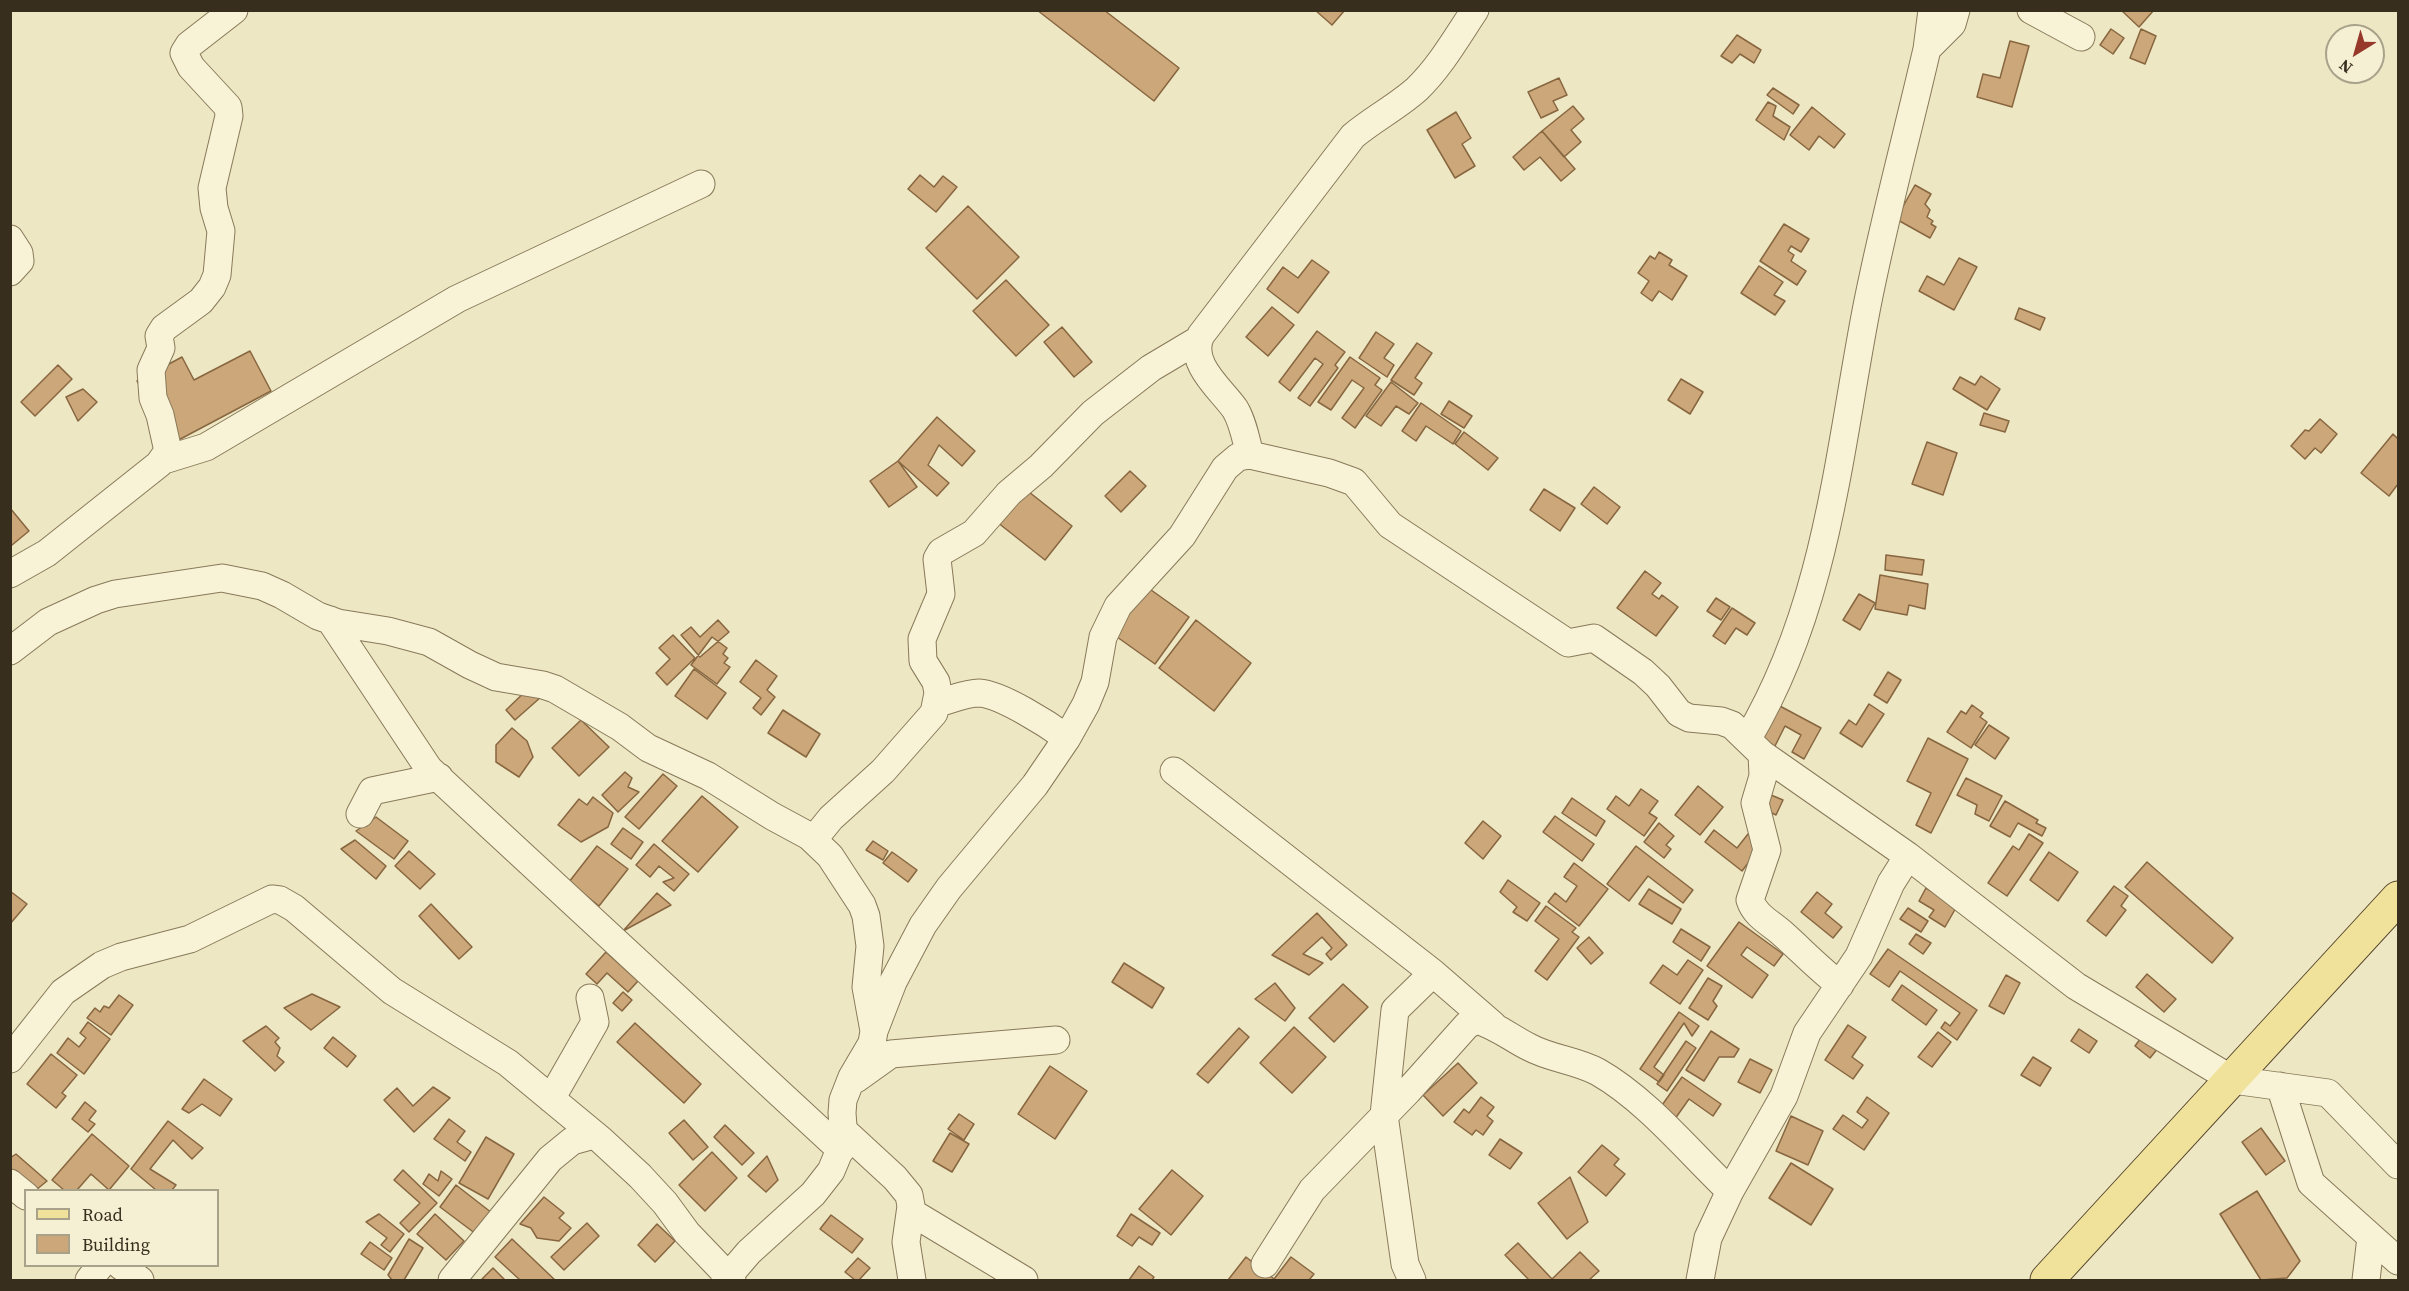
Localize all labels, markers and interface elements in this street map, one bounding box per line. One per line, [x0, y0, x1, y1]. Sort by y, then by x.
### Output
north arrow [2325, 24, 2385, 84]
text: N [2334, 54, 2357, 79]
legend [24, 1189, 219, 1267]
text: Road [82, 1202, 123, 1227]
text: Building [82, 1232, 150, 1257]

